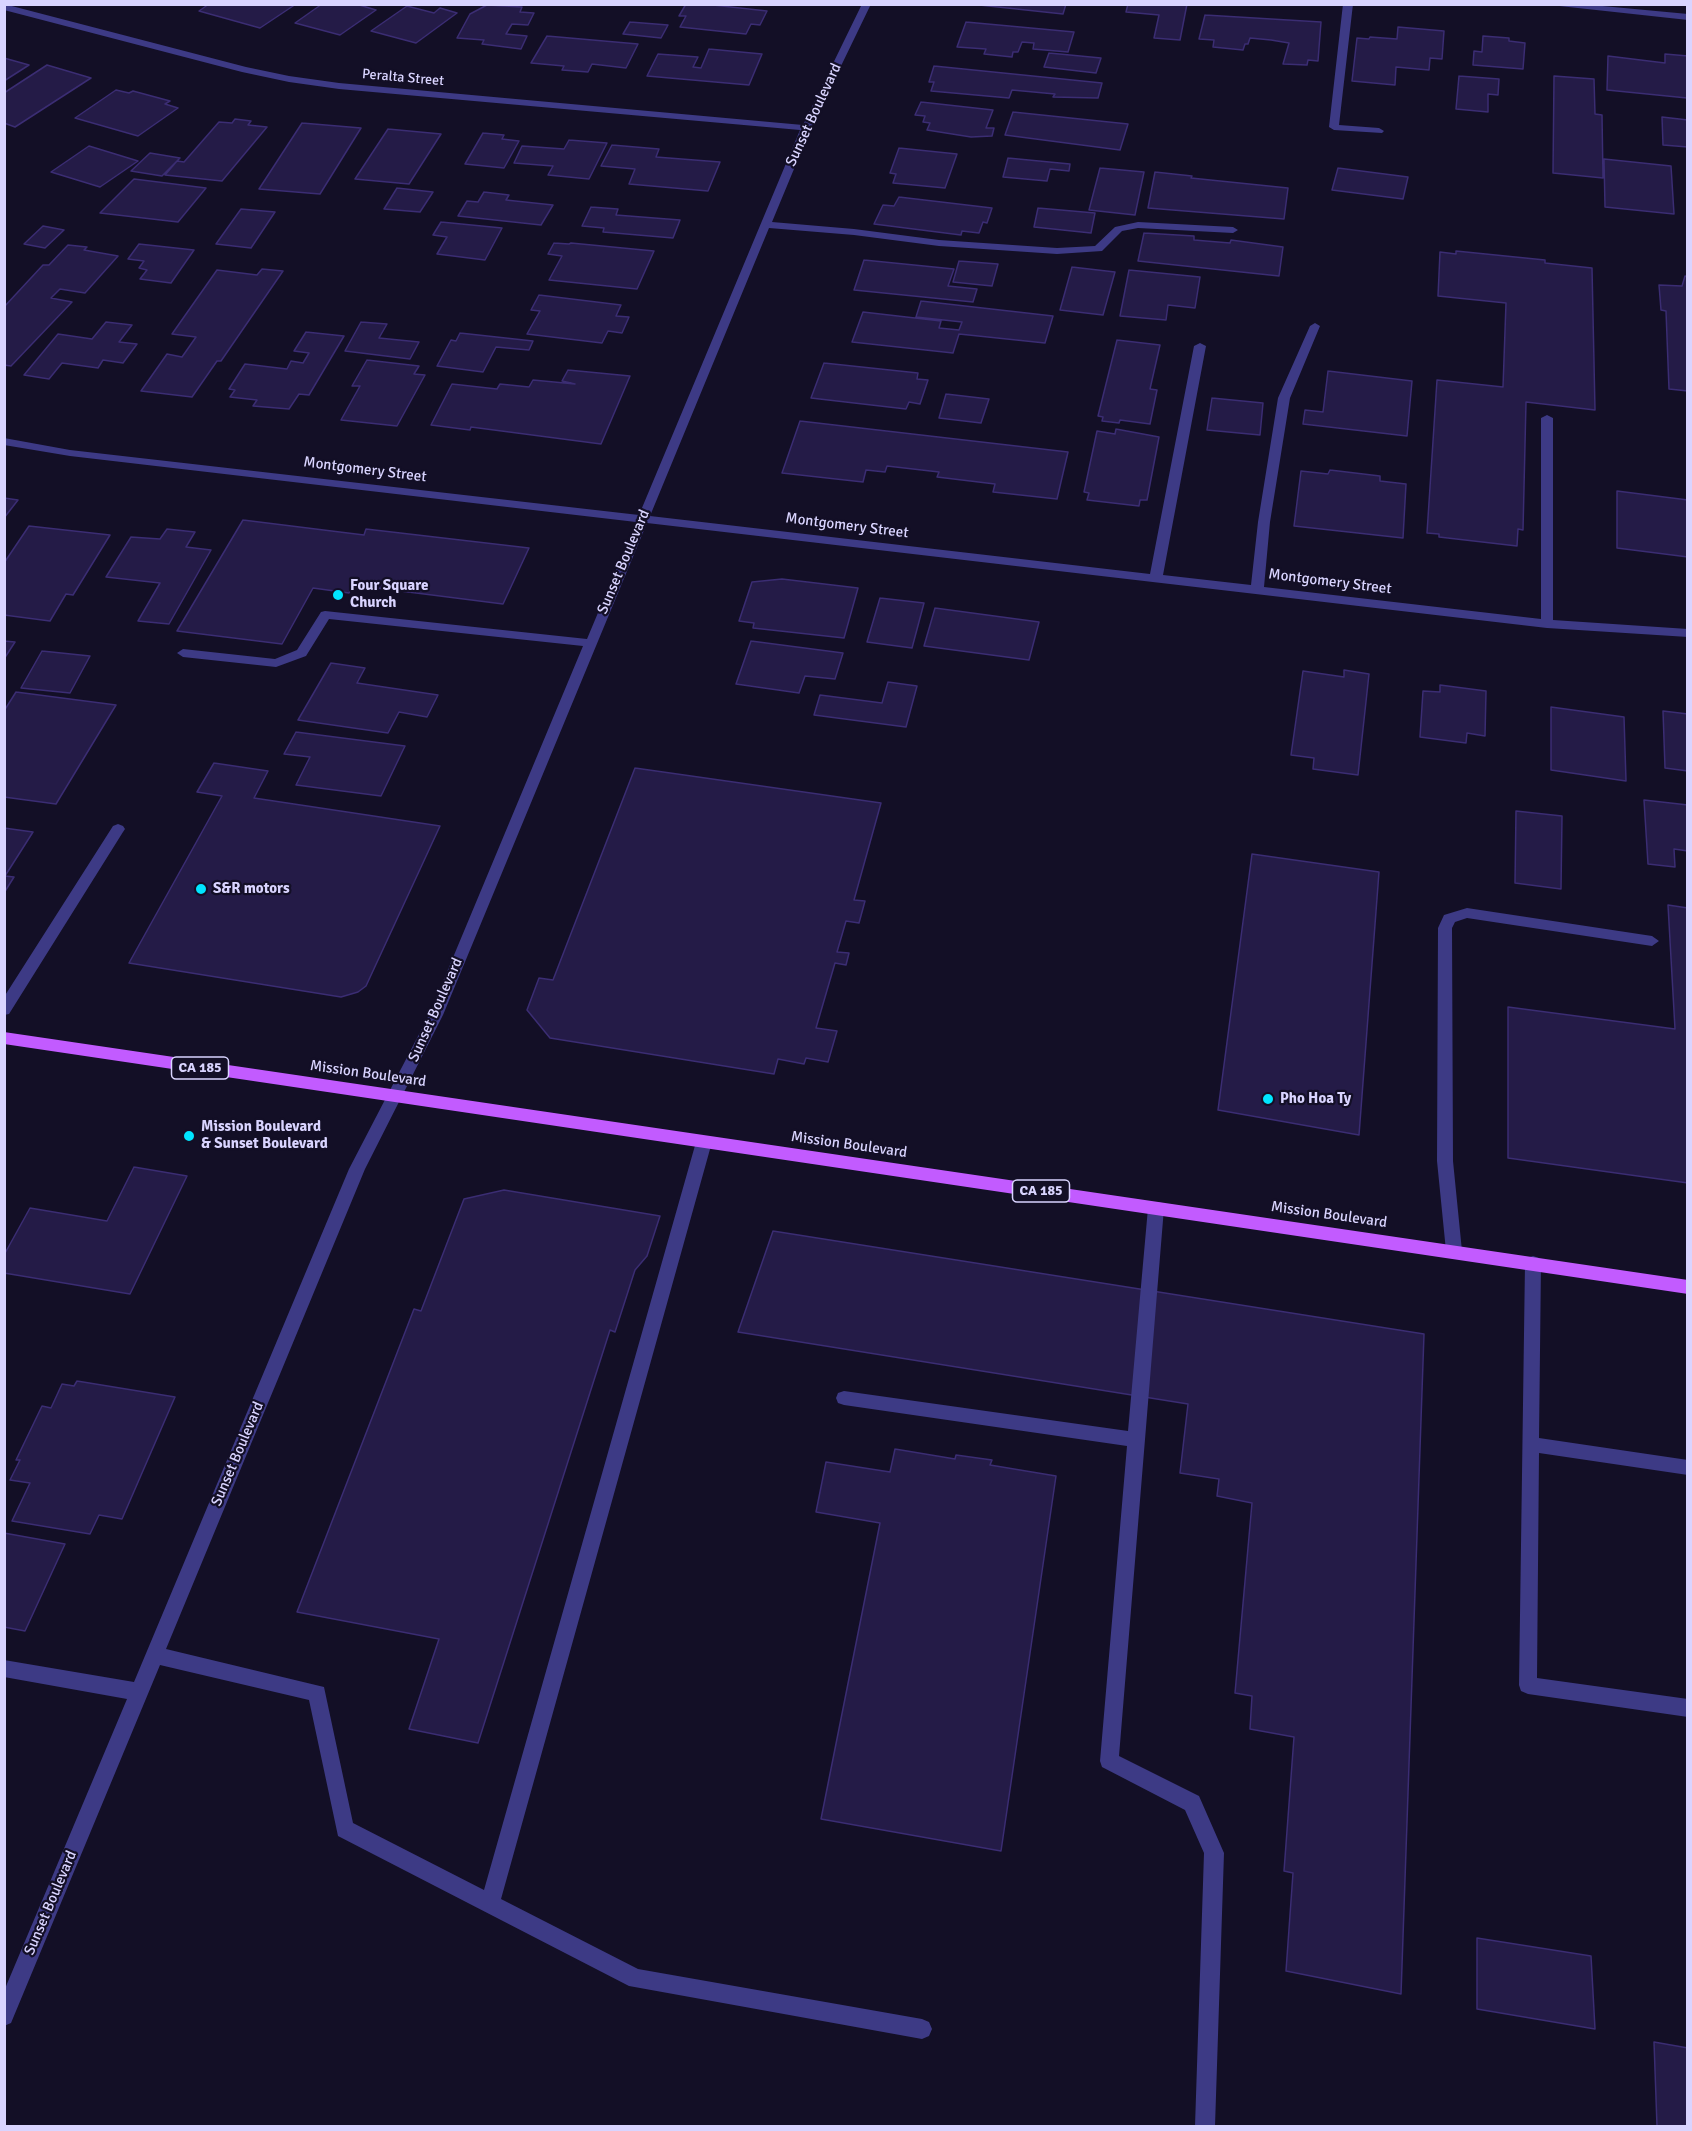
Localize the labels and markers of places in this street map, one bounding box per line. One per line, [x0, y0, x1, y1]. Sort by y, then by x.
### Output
place label: Four Square Church [350, 577, 428, 612]
marker: Four Square Church [331, 588, 345, 602]
place label: S&R motors [213, 880, 290, 898]
marker: S&R motors [194, 882, 208, 896]
place label: Pho Hoa Ty [1280, 1090, 1351, 1108]
marker: Pho Hoa Ty [1261, 1092, 1275, 1106]
place label: Mission Boulevard & Sunset Boulevard [201, 1118, 328, 1153]
marker: Mission Boulevard & Sunset Boulevard [182, 1129, 196, 1143]

